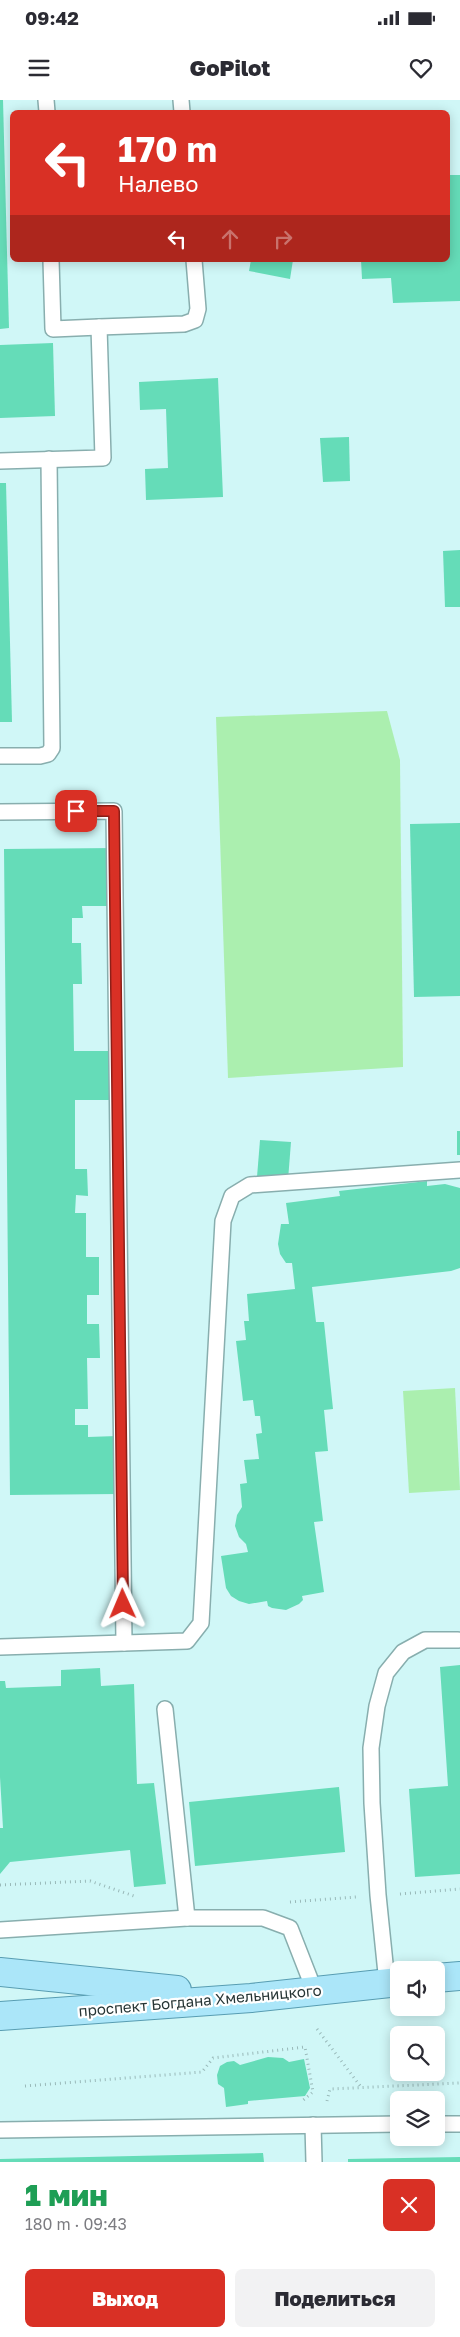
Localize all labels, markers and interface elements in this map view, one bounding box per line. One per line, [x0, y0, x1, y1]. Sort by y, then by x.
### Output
text: 09:42 [25, 6, 79, 29]
icon: menu [25, 54, 53, 82]
text: GoPilot [190, 54, 270, 81]
icon: heart [407, 54, 435, 82]
text: 170 m [118, 128, 217, 170]
icon: left [35, 130, 100, 195]
text: Налево [118, 170, 198, 197]
icon: left [163, 225, 191, 253]
icon: ahead [216, 225, 244, 253]
icon: right [269, 225, 297, 253]
pin [55, 790, 97, 832]
icon: arrive [62, 797, 90, 825]
position arrow [96, 1577, 148, 1629]
map controls [390, 1961, 445, 2146]
button: sound [390, 1961, 445, 2016]
street label: проспект Богдана Хмельницкого [78, 1980, 322, 2020]
button: search [390, 2026, 445, 2081]
button: layers [390, 2091, 445, 2146]
text: 1 мин [25, 2177, 108, 2213]
button: close [383, 2179, 435, 2231]
text: 180 m · 09:43 [25, 2214, 127, 2234]
button: Выход [25, 2269, 225, 2327]
button: Поделиться [235, 2269, 435, 2327]

